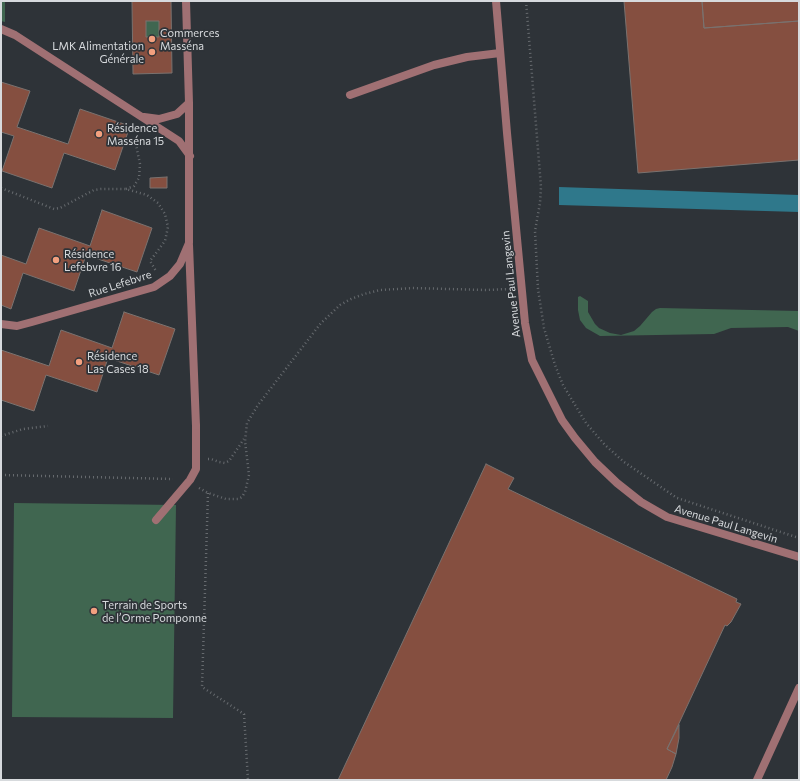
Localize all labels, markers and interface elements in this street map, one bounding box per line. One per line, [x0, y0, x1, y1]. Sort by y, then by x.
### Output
place label: Commerces Masséna [160, 26, 220, 52]
marker: Commerces Masséna [147, 34, 157, 44]
place label: LMK Alimentation Générale [52, 39, 144, 65]
marker: LMK Alimentation Générale [147, 47, 157, 57]
place label: Résidence Masséna 15 [107, 121, 164, 147]
marker: Résidence Masséna 15 [94, 129, 104, 139]
street label: Avenue Paul Langevin [499, 230, 523, 338]
place label: Résidence Lefebvre 16 [64, 247, 121, 273]
marker: Résidence Lefebvre 16 [51, 255, 61, 265]
street label: Rue Lefebvre [87, 268, 153, 300]
place label: Résidence Las Cases 18 [87, 349, 149, 375]
marker: Résidence Las Cases 18 [74, 357, 84, 367]
street label: Avenue Paul Langevin [673, 502, 779, 546]
place label: Terrain de Sports de l’Orme Pomponne [102, 598, 207, 624]
marker: Terrain de Sports de l’Orme Pomponne [89, 606, 99, 616]

